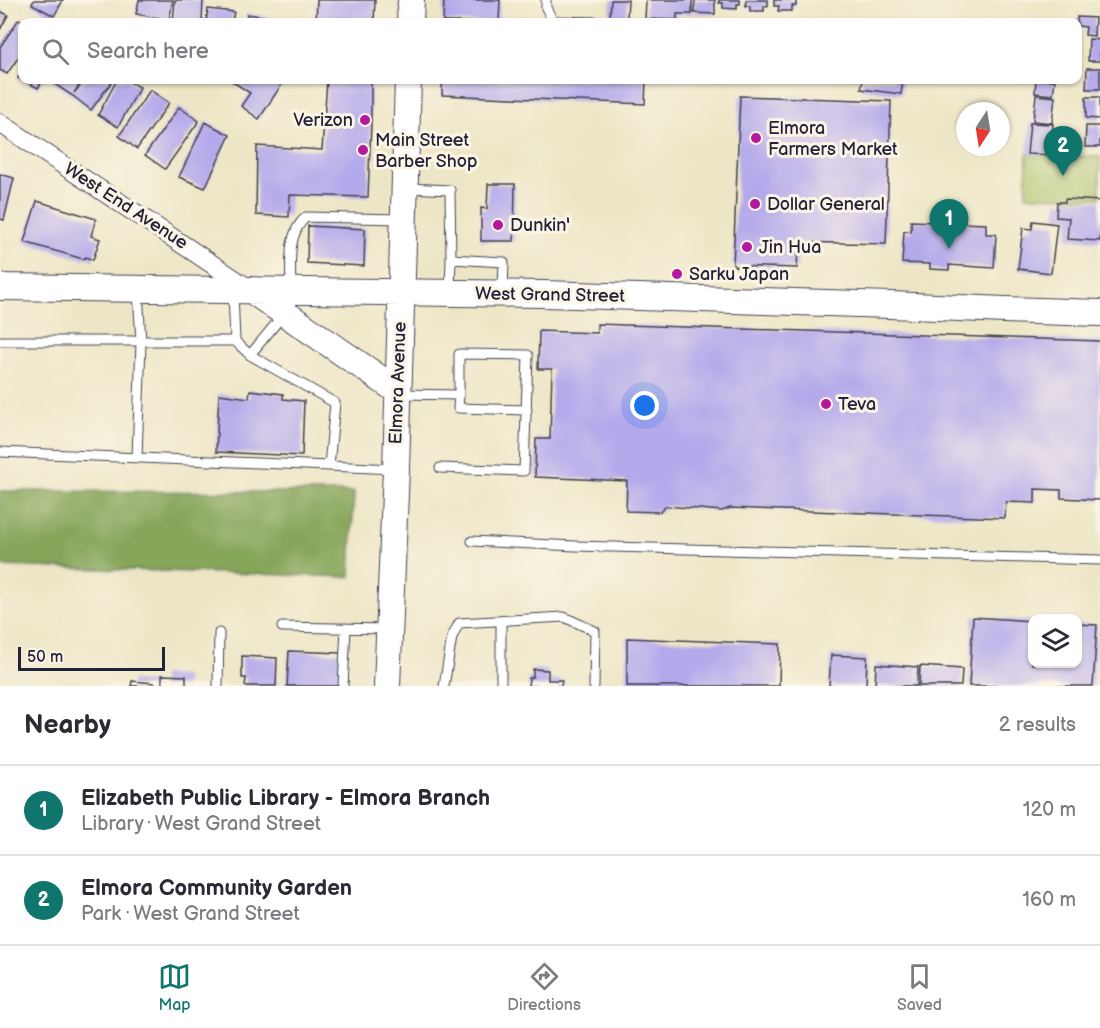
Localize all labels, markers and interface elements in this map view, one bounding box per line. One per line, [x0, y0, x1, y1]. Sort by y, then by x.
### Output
search box [18, 18, 1082, 84]
icon: search [39, 35, 72, 68]
text: Search here [87, 38, 209, 65]
north arrow [956, 102, 1010, 156]
place label: Verizon [293, 110, 353, 131]
marker: Verizon [358, 113, 372, 127]
place label: Elmora Farmers Market [768, 118, 898, 160]
pin: 2 [1044, 126, 1082, 176]
place label: Main Street Barber Shop [375, 130, 477, 172]
marker: Elmora Farmers Market [749, 131, 763, 145]
marker: Main Street Barber Shop [356, 143, 370, 157]
street label: West End Avenue [60, 158, 192, 254]
place label: Dollar General [767, 194, 885, 215]
marker: Dollar General [748, 197, 762, 211]
pin: 1 [930, 200, 968, 249]
place label: Dunkin' [510, 215, 570, 236]
marker: Dunkin' [491, 218, 505, 232]
place label: Jin Hua [759, 237, 821, 258]
marker: Jin Hua [740, 240, 754, 254]
place label: Sarku Japan [689, 264, 789, 285]
marker: Sarku Japan [670, 267, 684, 281]
street label: West Grand Street [475, 283, 625, 307]
street label: Elmora Avenue [385, 321, 411, 445]
your location [630, 391, 659, 420]
place label: Teva [838, 394, 876, 415]
marker: Teva [819, 397, 833, 411]
map controls [1028, 614, 1082, 668]
button: layers [1028, 614, 1082, 668]
scale bar [18, 644, 165, 672]
text: 50 m [27, 648, 63, 667]
text: Nearby [24, 710, 111, 741]
text: 2 results [999, 713, 1076, 737]
text: Elizabeth Public Library - Elmora Branch [81, 785, 490, 812]
text: 1 [39, 798, 48, 822]
text: 120 m [1023, 798, 1076, 822]
text: Library · West Grand Street [81, 812, 321, 836]
text: Elmora Community Garden [81, 875, 352, 902]
text: 2 [38, 888, 49, 912]
text: 160 m [1022, 888, 1076, 912]
text: Park · West Grand Street [81, 902, 300, 926]
tab: Map [158, 960, 191, 1015]
tab: Directions [507, 960, 581, 1015]
tab: Saved [897, 960, 942, 1015]

